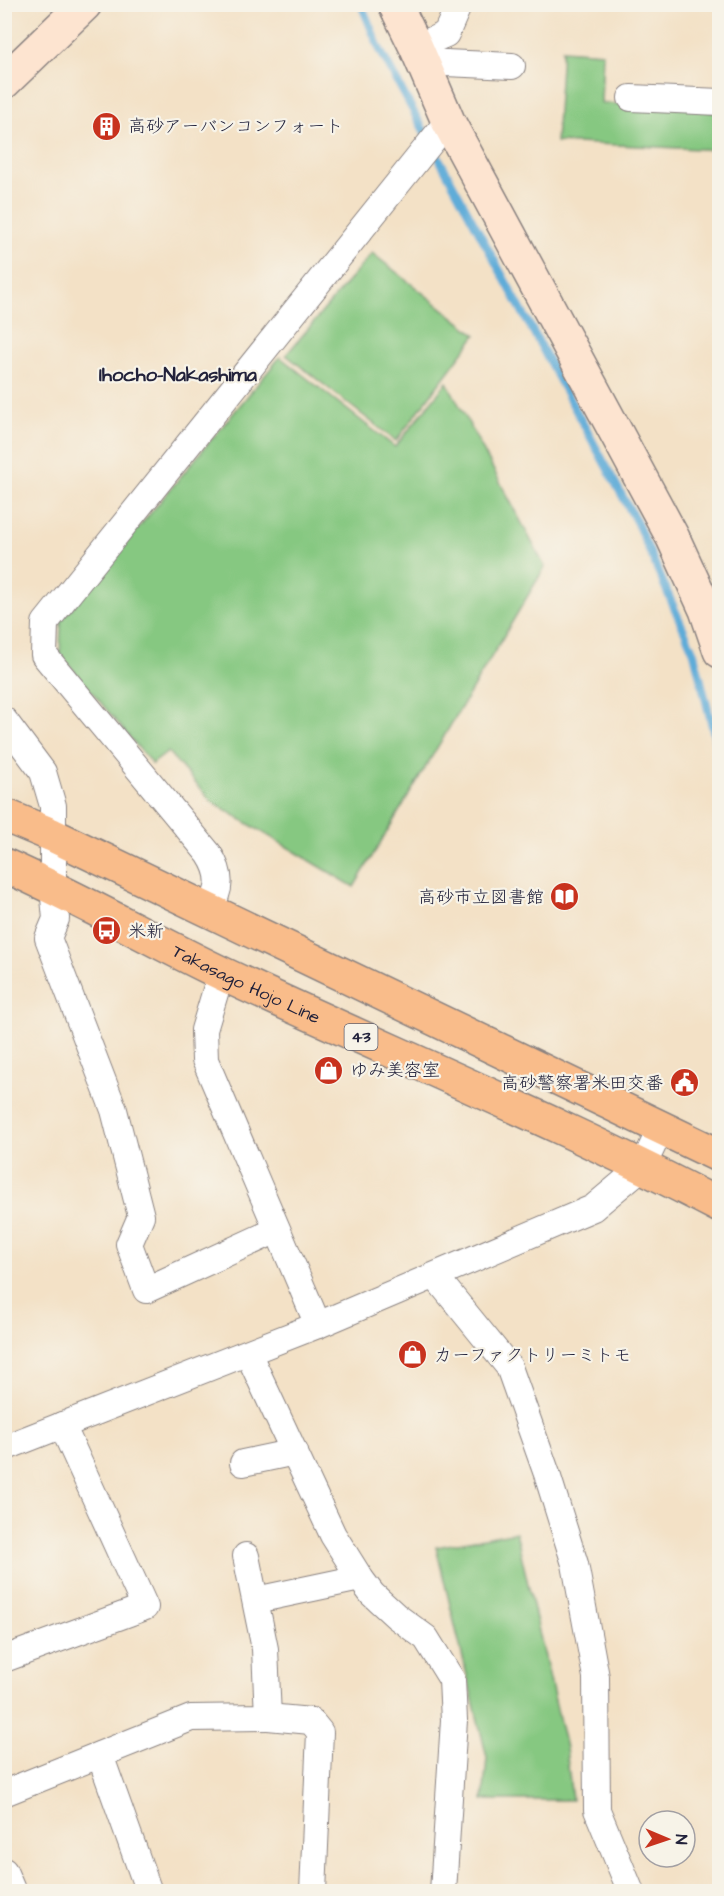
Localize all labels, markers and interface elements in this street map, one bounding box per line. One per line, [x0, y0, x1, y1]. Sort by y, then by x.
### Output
building icon: 高砂アーバンコンフォート [91, 110, 123, 142]
place label: 高砂アーバンコンフォート [128, 114, 343, 139]
district label: Ihocho-Nakashima [99, 361, 258, 389]
library icon: 高砂市立図書館 [549, 881, 581, 913]
place label: 高砂市立図書館 [418, 885, 544, 910]
bus stop icon: 米新 [91, 915, 123, 947]
place label: 米新 [128, 919, 164, 944]
street label: Takasago Hojo Line [168, 938, 325, 1030]
road number: 43 [344, 1024, 378, 1050]
shop icon: ゆみ美容室 [313, 1054, 345, 1086]
place label: ゆみ美容室 [350, 1058, 440, 1083]
public building icon: 高砂警察署米田交番 [668, 1067, 700, 1099]
place label: 高砂警察署米田交番 [501, 1071, 663, 1096]
shop icon: カーファクトリーミトモ [397, 1339, 429, 1371]
place label: カーファクトリーミトモ [434, 1343, 631, 1368]
north arrow [637, 1809, 697, 1869]
text: N [670, 1834, 692, 1845]

